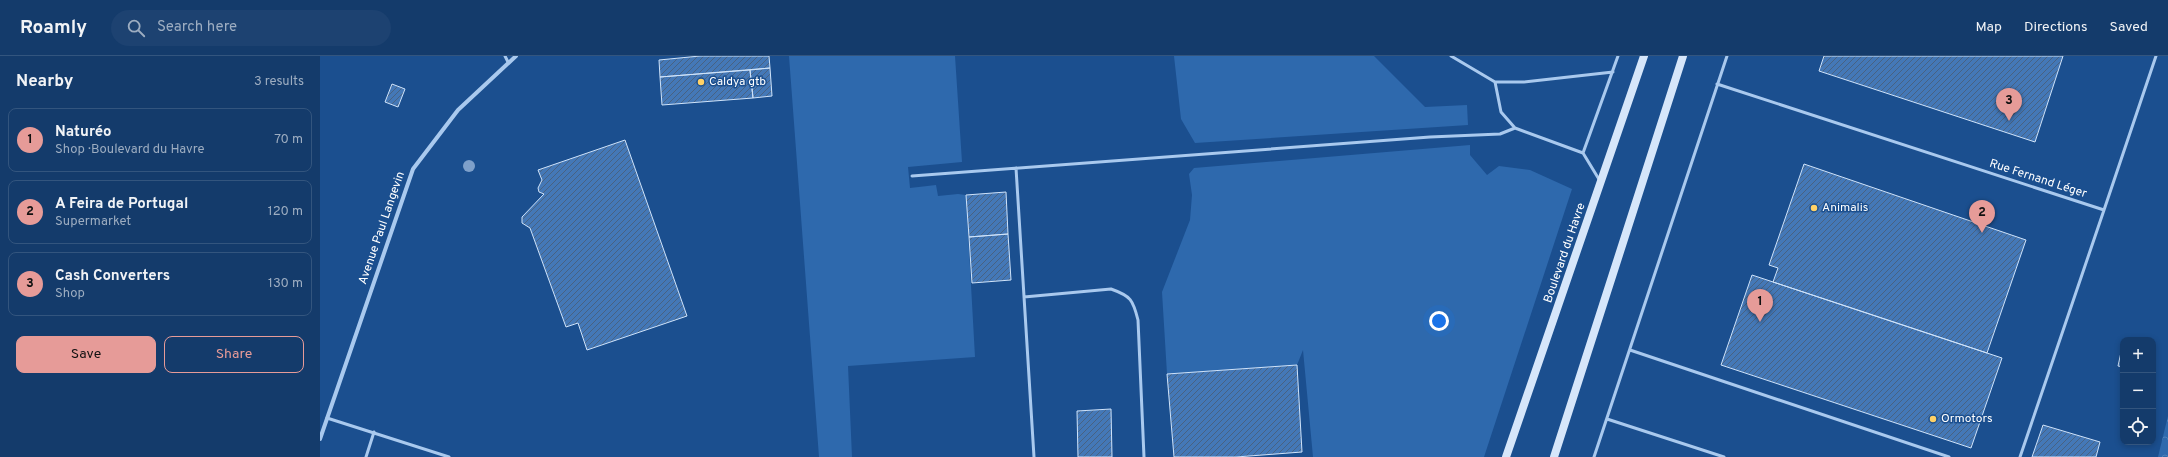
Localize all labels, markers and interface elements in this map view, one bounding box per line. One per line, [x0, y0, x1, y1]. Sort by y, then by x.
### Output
search box [111, 10, 391, 46]
text: Roamly [20, 16, 87, 40]
icon: search [125, 17, 147, 39]
text: Search here [157, 18, 237, 37]
text: Map [1976, 19, 2002, 36]
text: Directions [2024, 19, 2088, 36]
text: Saved [2110, 19, 2148, 36]
text: Nearby [16, 71, 73, 93]
text: 3 results [254, 74, 304, 90]
place label: Caldya gtb [709, 74, 766, 90]
marker: Caldya gtb [696, 77, 706, 87]
pin: 3 [1996, 88, 2022, 121]
text: Naturéo [55, 123, 112, 142]
text: 1 [27, 132, 33, 148]
text: 70 m [274, 132, 303, 148]
text: Shop · Boulevard du Havre [55, 142, 205, 158]
street label: Rue Fernand Léger [1987, 156, 2089, 202]
street label: Avenue Paul Langevin [355, 169, 409, 287]
text: A Feira de Portugal [55, 195, 188, 214]
place label: Animalis [1822, 200, 1868, 216]
pin: 2 [1969, 200, 1995, 233]
street label: Boulevard du Havre [1540, 201, 1590, 305]
marker: Animalis [1809, 203, 1819, 213]
text: 2 [26, 204, 34, 220]
text: 120 m [268, 204, 303, 220]
text: Supermarket [55, 214, 131, 230]
text: Cash Converters [55, 267, 170, 286]
text: 3 [26, 276, 34, 292]
text: 130 m [268, 276, 303, 292]
text: Shop [55, 286, 85, 302]
pin: 1 [1747, 289, 1773, 322]
your location [1429, 311, 1449, 331]
button: Save [16, 336, 156, 373]
button: Share [164, 336, 304, 373]
map controls [2120, 337, 2156, 445]
button: + [2120, 337, 2156, 373]
button: − [2120, 373, 2156, 409]
button: locate [2120, 409, 2156, 445]
place label: Ormotors [1941, 411, 1993, 427]
marker: Ormotors [1928, 414, 1938, 424]

